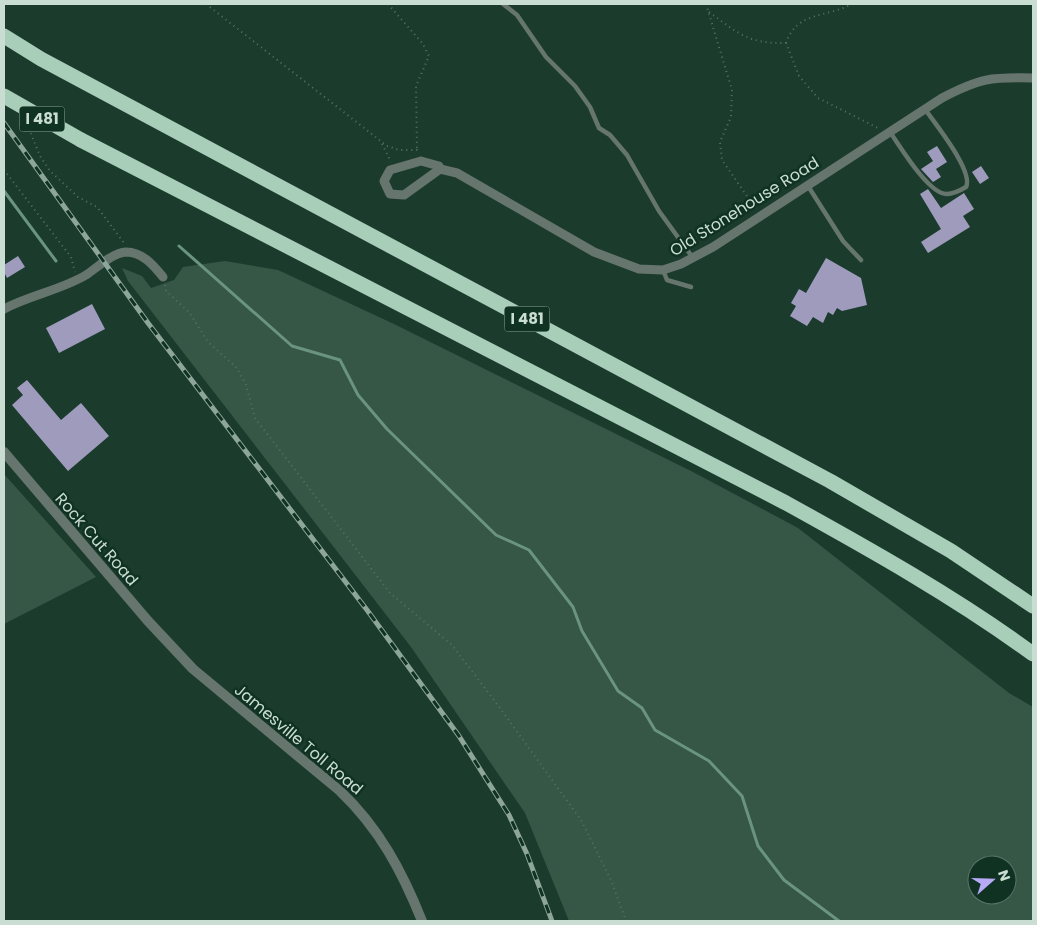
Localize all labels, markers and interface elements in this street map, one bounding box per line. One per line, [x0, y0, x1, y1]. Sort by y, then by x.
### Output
road number: I 481 [20, 106, 64, 132]
street label: Old Stonehouse Road [665, 151, 823, 262]
road number: I 481 [504, 306, 550, 332]
street label: Rock Cut Road [50, 488, 144, 591]
street label: Jamesville Toll Road [229, 679, 368, 800]
north arrow [967, 855, 1017, 905]
text: N [993, 867, 1015, 884]

